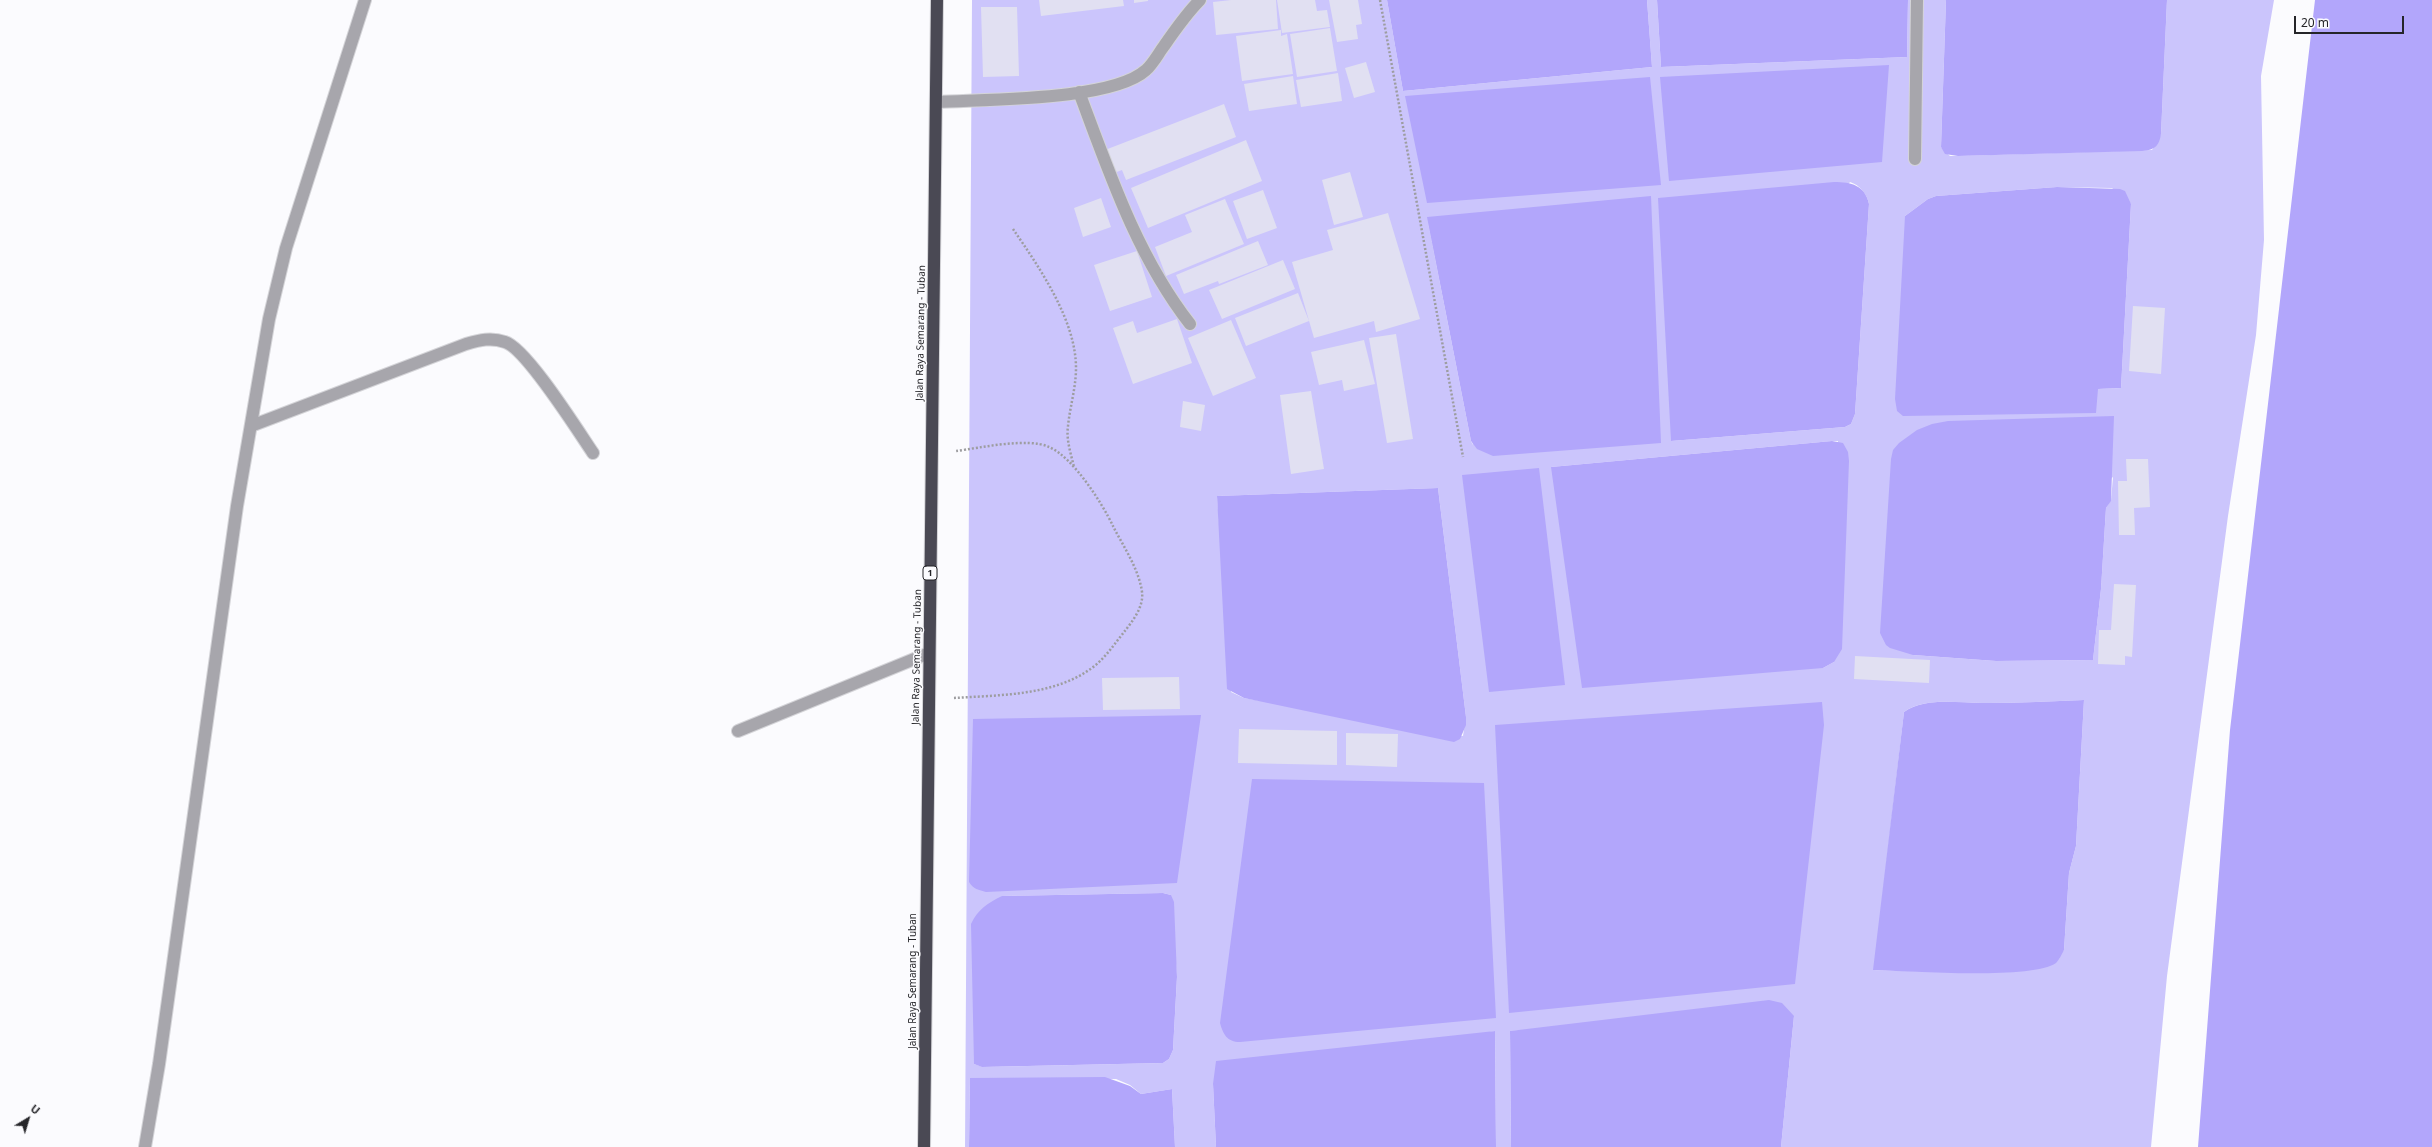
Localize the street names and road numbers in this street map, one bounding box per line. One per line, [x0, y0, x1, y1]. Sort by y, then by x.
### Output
street label: Jalan Raya Semarang - Tuban [914, 265, 928, 401]
road number: 1 [923, 566, 937, 580]
street label: Jalan Raya Semarang - Tuban [910, 589, 924, 725]
street label: Jalan Raya Semarang - Tuban [907, 913, 919, 1049]

